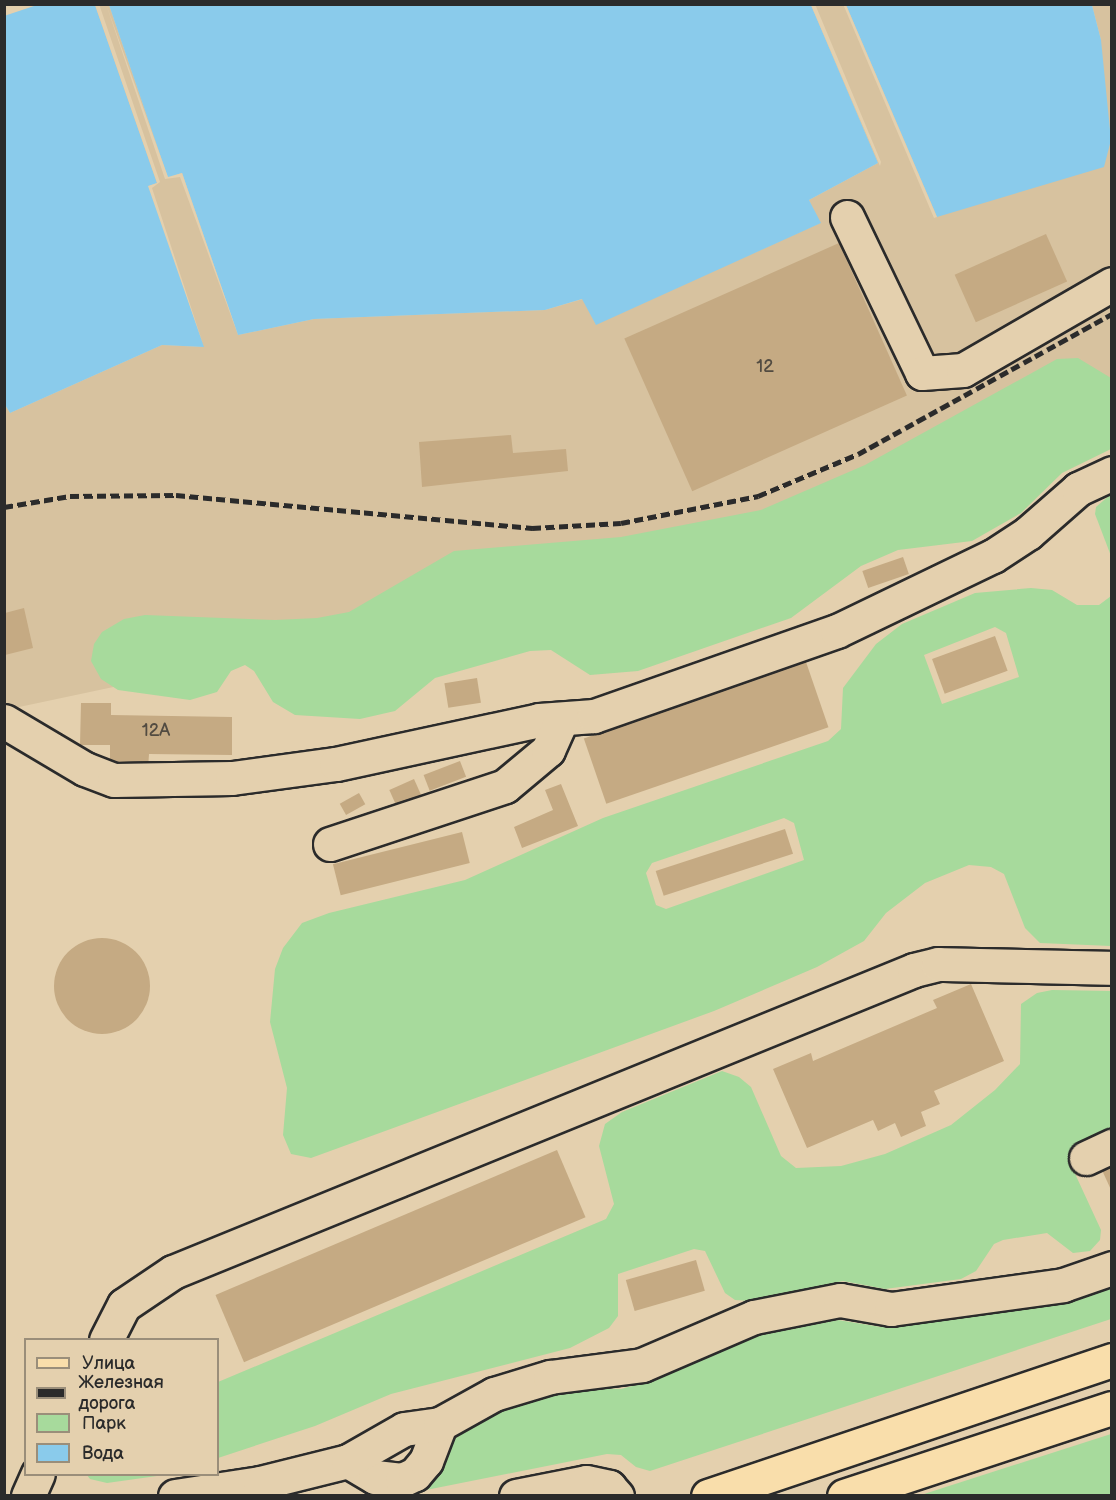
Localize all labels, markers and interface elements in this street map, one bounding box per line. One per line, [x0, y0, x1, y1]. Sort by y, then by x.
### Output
house number: 12 [756, 356, 774, 378]
house number: 12А [142, 720, 170, 742]
legend [24, 1338, 219, 1476]
text: Улица [82, 1353, 135, 1374]
text: Железная дорога [78, 1372, 164, 1414]
text: Парк [82, 1413, 126, 1434]
text: Вода [82, 1443, 124, 1464]

